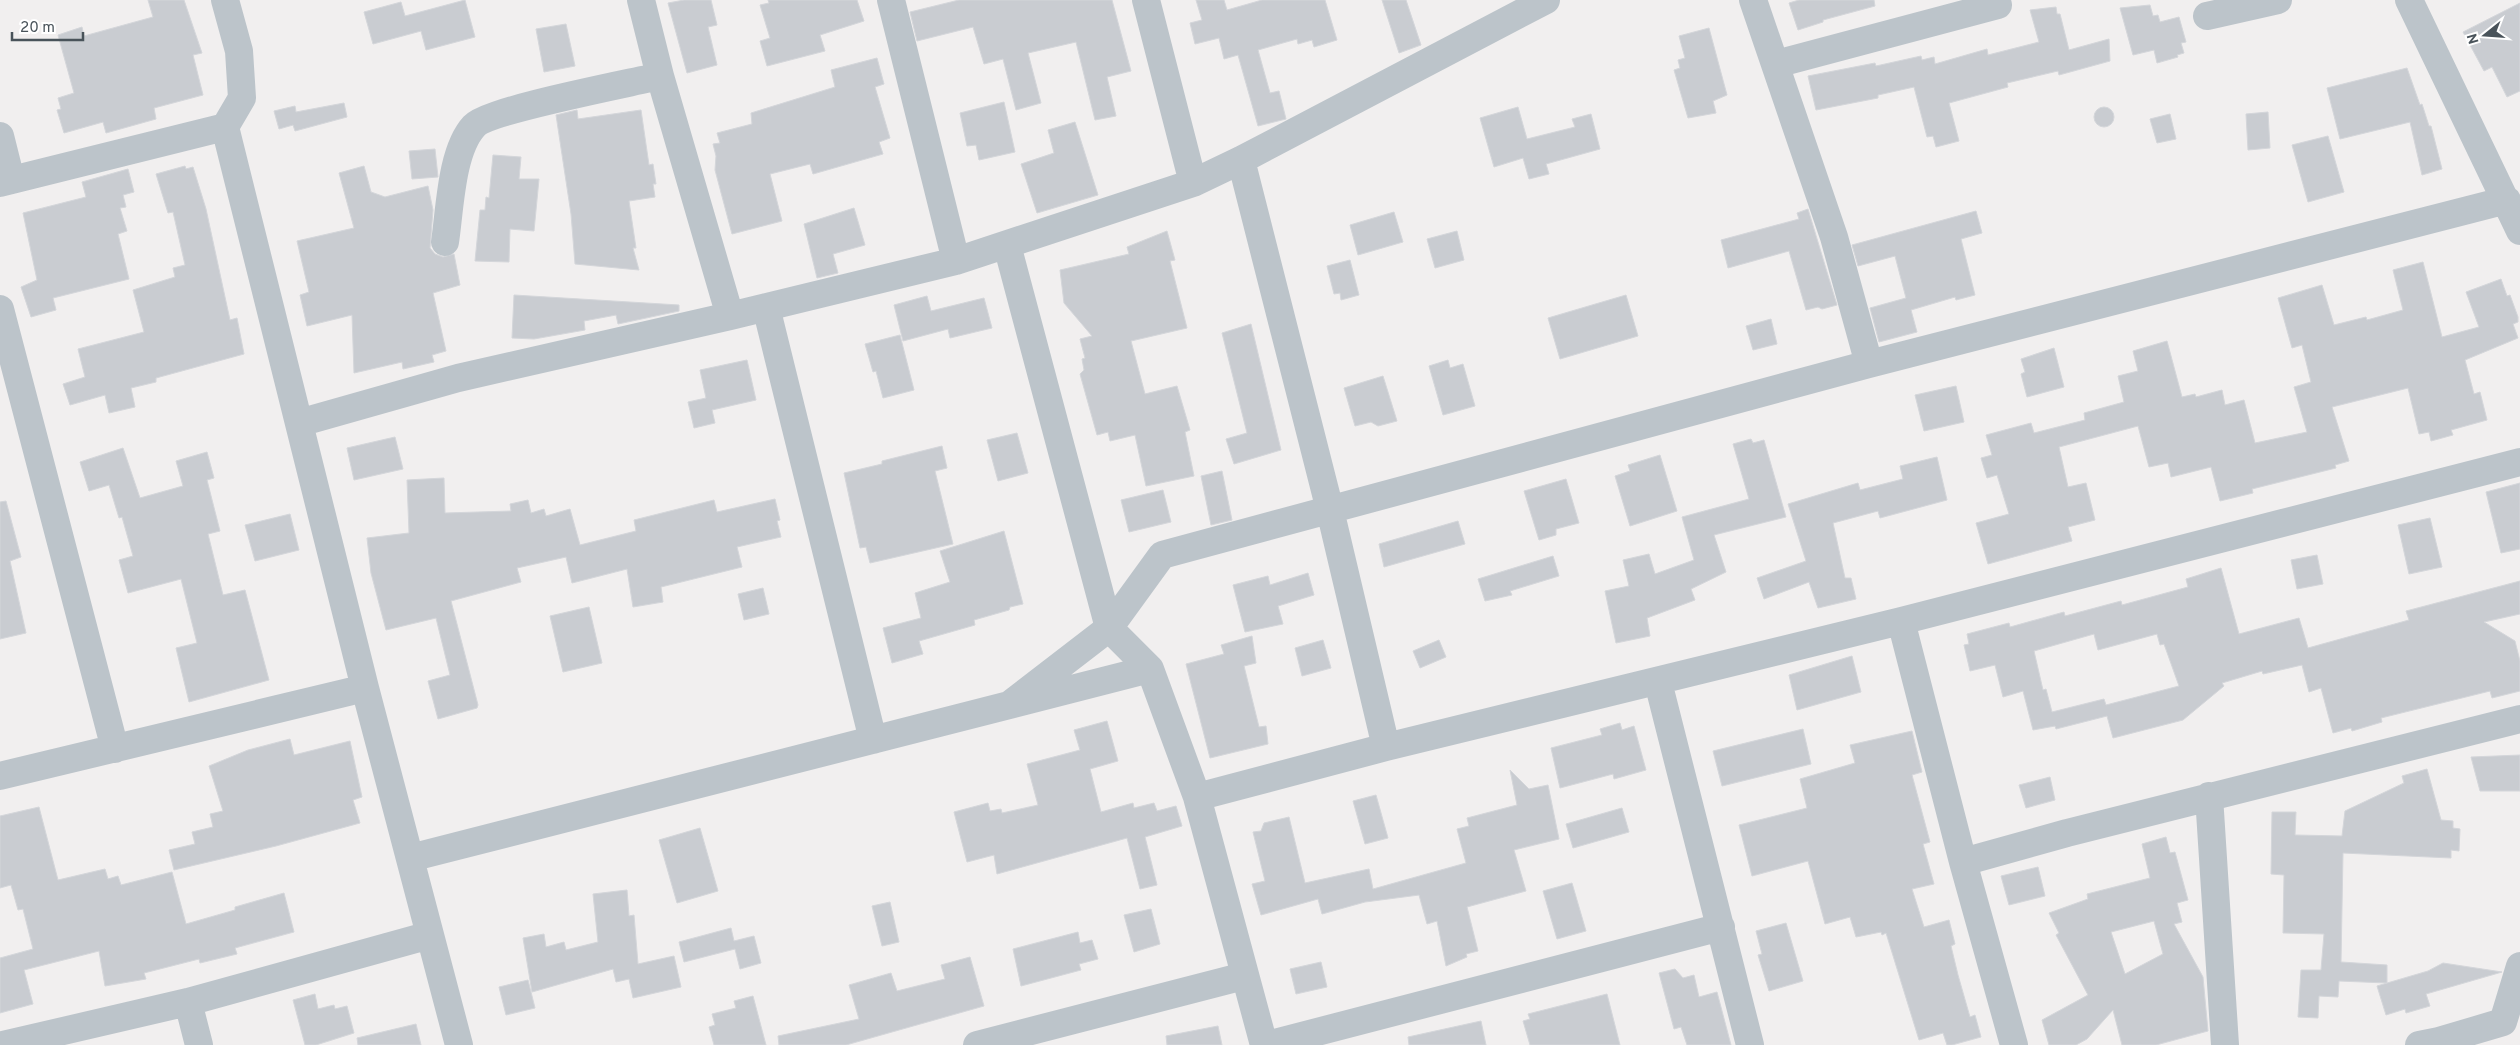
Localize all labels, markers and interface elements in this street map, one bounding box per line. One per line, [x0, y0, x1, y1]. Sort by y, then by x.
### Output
scale bar [12, 10, 84, 42]
north arrow [2460, 10, 2510, 60]
text: 20 m [20, 19, 55, 38]
text: N [2464, 31, 2484, 46]

